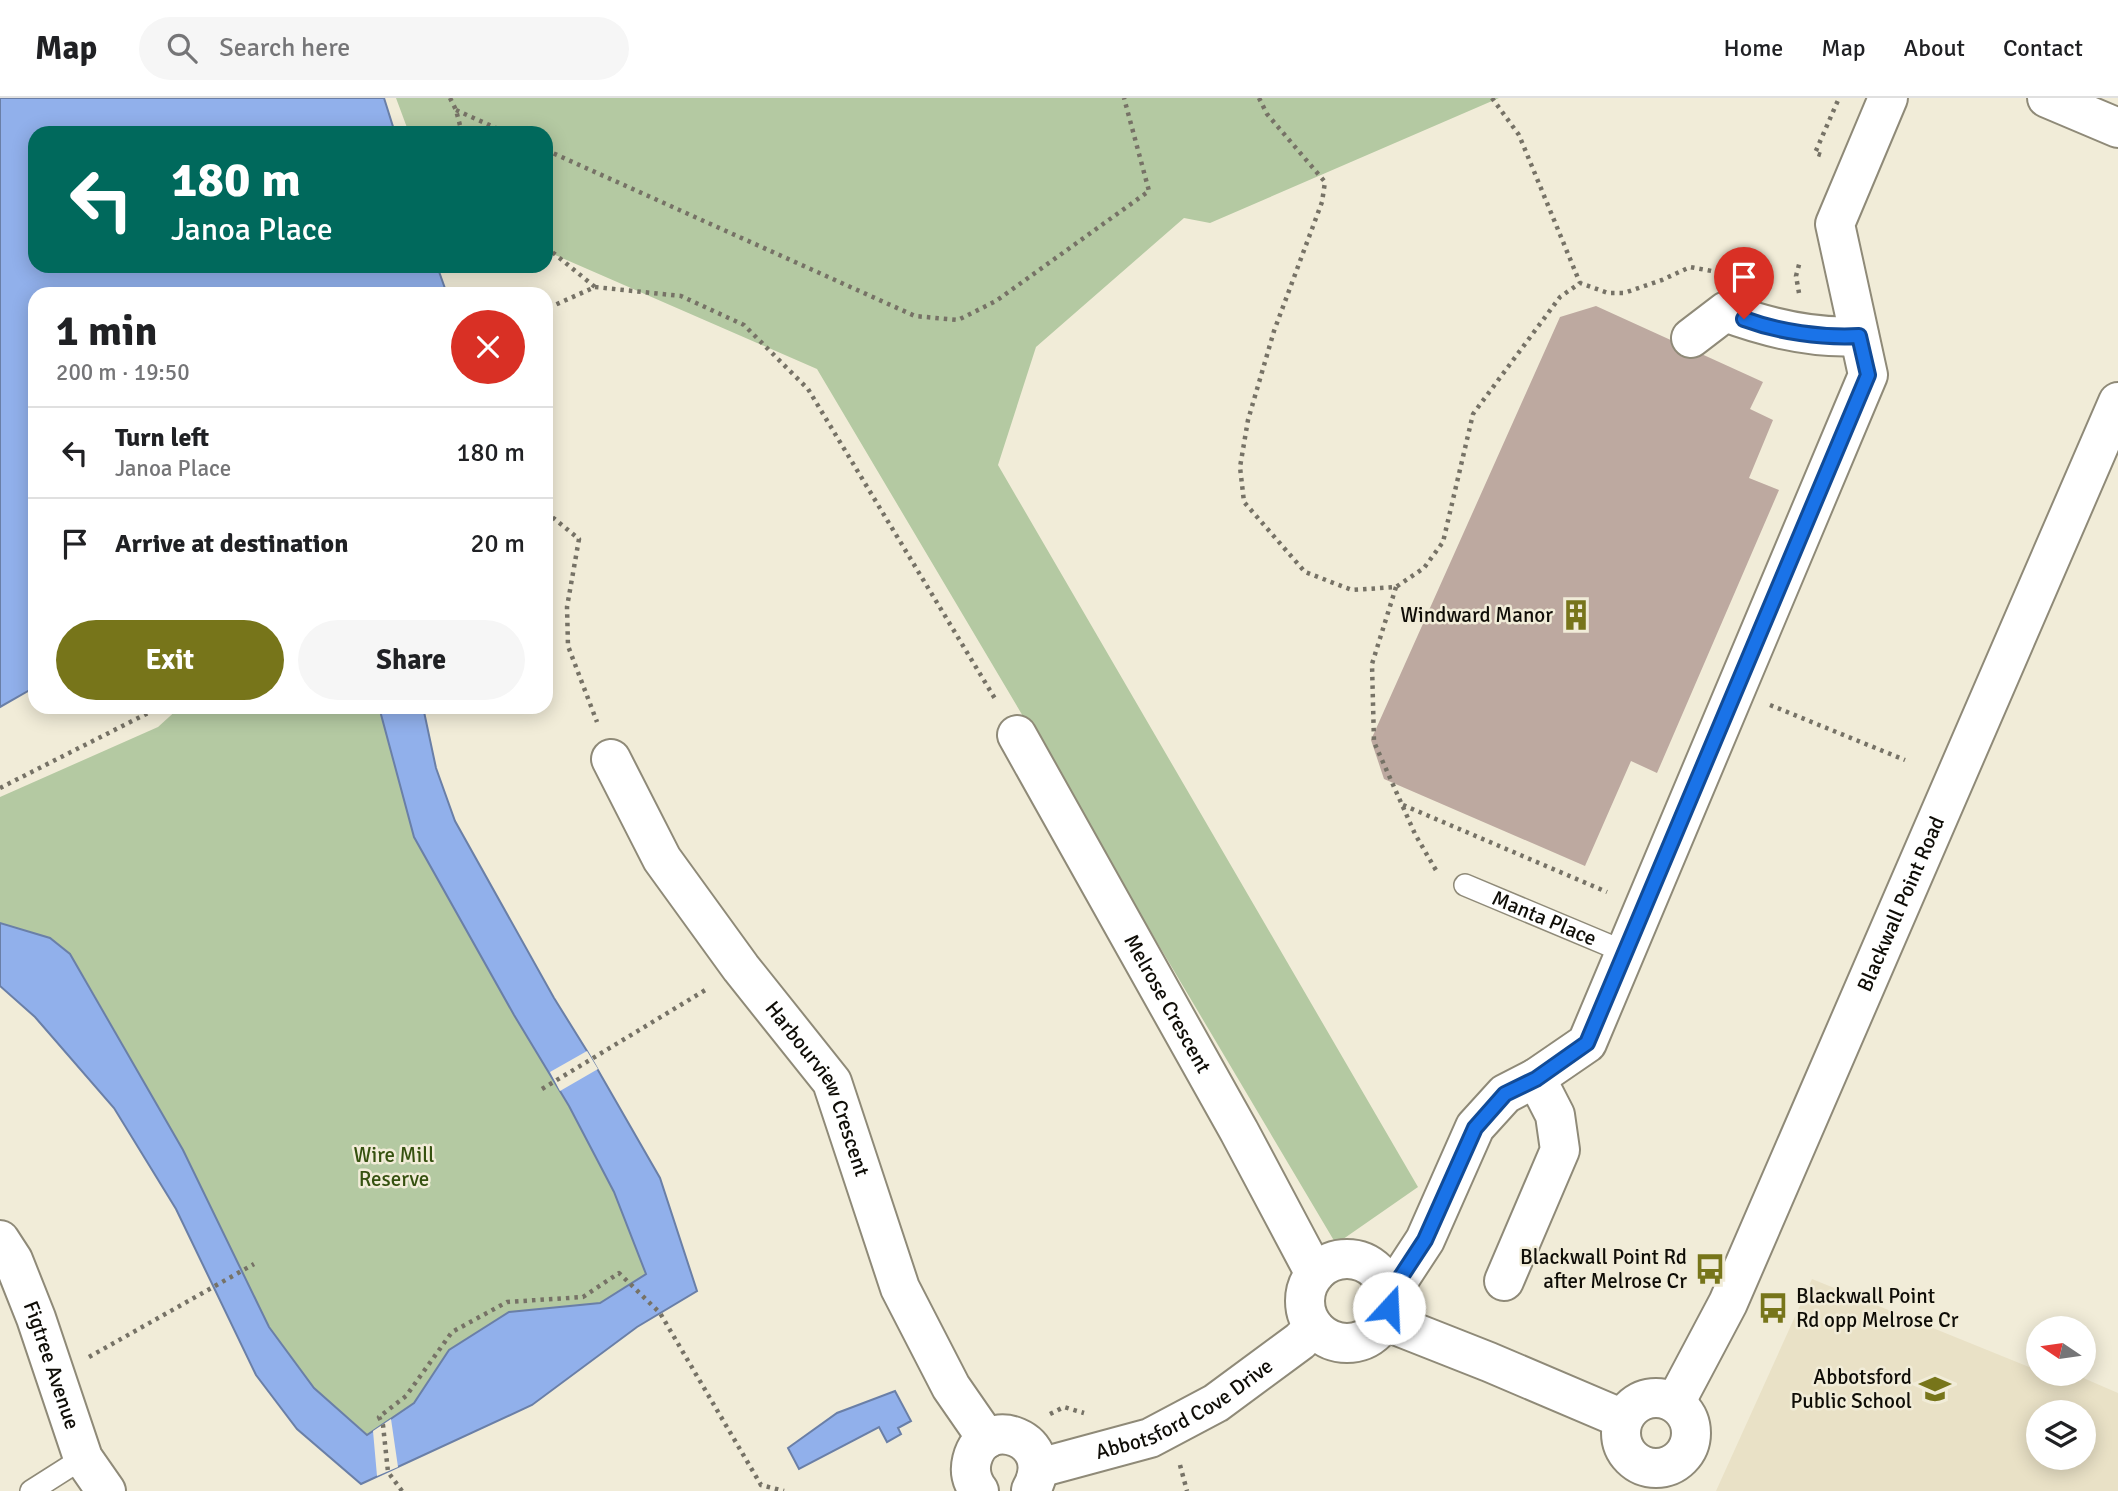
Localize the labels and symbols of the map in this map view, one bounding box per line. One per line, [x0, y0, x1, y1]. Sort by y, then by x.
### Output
pin [1714, 247, 1774, 319]
building icon: Windward Manor [1559, 598, 1593, 632]
place label: Windward Manor [1400, 602, 1553, 628]
street label: Blackwall Point Road [1851, 812, 1950, 996]
street label: Manta Place [1488, 885, 1600, 952]
street label: Melrose Crescent [1118, 930, 1217, 1078]
street label: Harbourview Crescent [760, 996, 875, 1180]
park label: Wire Mill Reserve [354, 1142, 434, 1192]
place label: Blackwall Point Rd after Melrose Cr [1520, 1244, 1687, 1294]
bus stop icon: Blackwall Point Rd after Melrose Cr [1693, 1252, 1727, 1286]
position arrow [1352, 1271, 1426, 1345]
place label: Blackwall Point Rd opp Melrose Cr [1796, 1283, 1959, 1333]
bus stop icon: Blackwall Point Rd opp Melrose Cr [1756, 1291, 1790, 1325]
street label: Figtree Avenue [18, 1297, 85, 1433]
north arrow [2026, 1316, 2096, 1386]
street label: Abbotsford Cove Drive [1093, 1353, 1278, 1465]
place label: Abbotsford Public School [1791, 1364, 1912, 1414]
school or university icon: Abbotsford Public School [1918, 1372, 1952, 1406]

